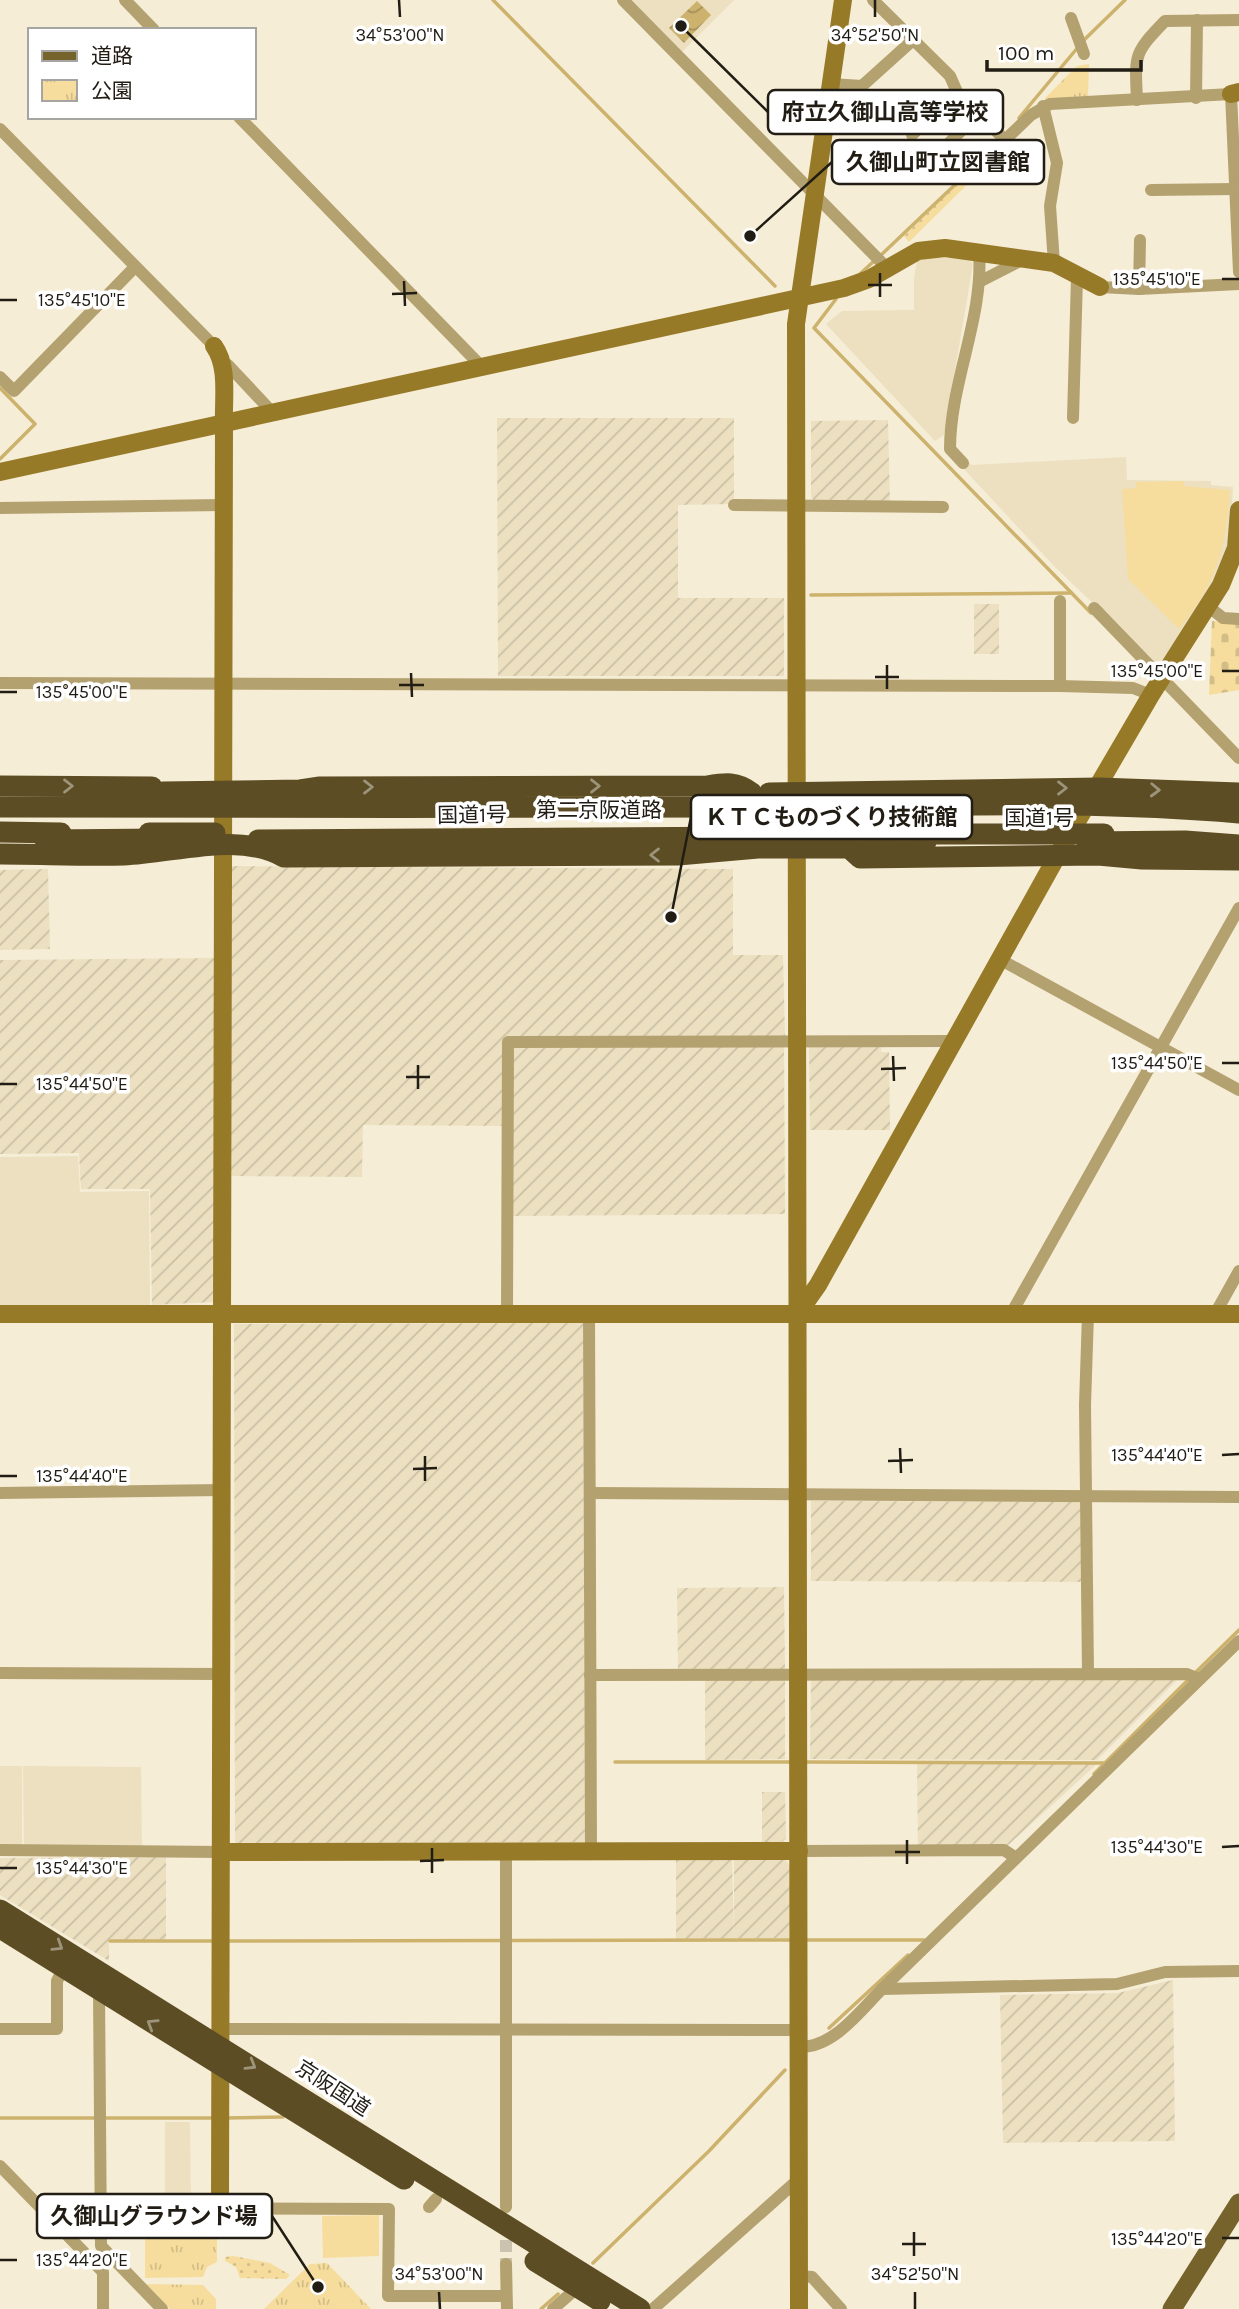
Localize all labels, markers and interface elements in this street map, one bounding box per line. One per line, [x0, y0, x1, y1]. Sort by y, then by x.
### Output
text: 34°53'00"N [355, 24, 445, 46]
text: 34°52'50"N [831, 24, 919, 46]
legend [28, 28, 256, 119]
scale bar [987, 28, 1141, 72]
text: 100 m [998, 41, 1055, 65]
text: 道路 [91, 44, 133, 68]
text: 公園 [91, 79, 133, 103]
callout: 府立久御山高等学校 [768, 90, 1003, 134]
text: 府立久御山高等学校 [782, 99, 989, 126]
callout: 久御山町立図書館 [832, 140, 1044, 184]
text: 久御山町立図書館 [846, 149, 1030, 176]
text: 135°45'10"E [1113, 268, 1201, 290]
text: 135°45'10"E [38, 289, 126, 311]
text: 135°45'00"E [1111, 660, 1203, 682]
text: 135°45'00"E [36, 681, 128, 703]
one-way arrow [63, 778, 74, 794]
one-way arrow [590, 778, 601, 794]
one-way arrow [363, 779, 373, 795]
one-way arrow [1057, 780, 1067, 796]
one-way arrow [1150, 782, 1161, 797]
callout: ＫＴＣものづくり技術館 [691, 795, 972, 839]
street label: 第二京阪道路 [536, 798, 662, 822]
street label: 国道1号 [437, 802, 507, 828]
text: ＫＴＣものづくり技術館 [705, 804, 958, 831]
street label: 国道1号 [1004, 806, 1074, 830]
one-way arrow [649, 847, 659, 863]
text: 135°44'50"E [1111, 1052, 1203, 1074]
text: 135°44'50"E [36, 1073, 128, 1095]
text: 135°44'40"E [1111, 1444, 1203, 1466]
text: 135°44'40"E [36, 1465, 128, 1487]
text: 135°44'30"E [1111, 1836, 1203, 1858]
text: 135°44'30"E [36, 1857, 128, 1879]
one-way arrow [50, 1937, 63, 1950]
one-way arrow [147, 2019, 160, 2032]
street label: 京阪国道 [291, 2055, 375, 2121]
one-way arrow [244, 2057, 257, 2070]
callout: 久御山グラウンド場 [37, 2194, 272, 2238]
text: 久御山グラウンド場 [51, 2203, 258, 2230]
text: 135°44'20"E [1111, 2228, 1203, 2250]
text: 135°44'20"E [36, 2249, 128, 2271]
text: 34°53'00"N [394, 2263, 484, 2285]
text: 34°52'50"N [871, 2263, 959, 2285]

